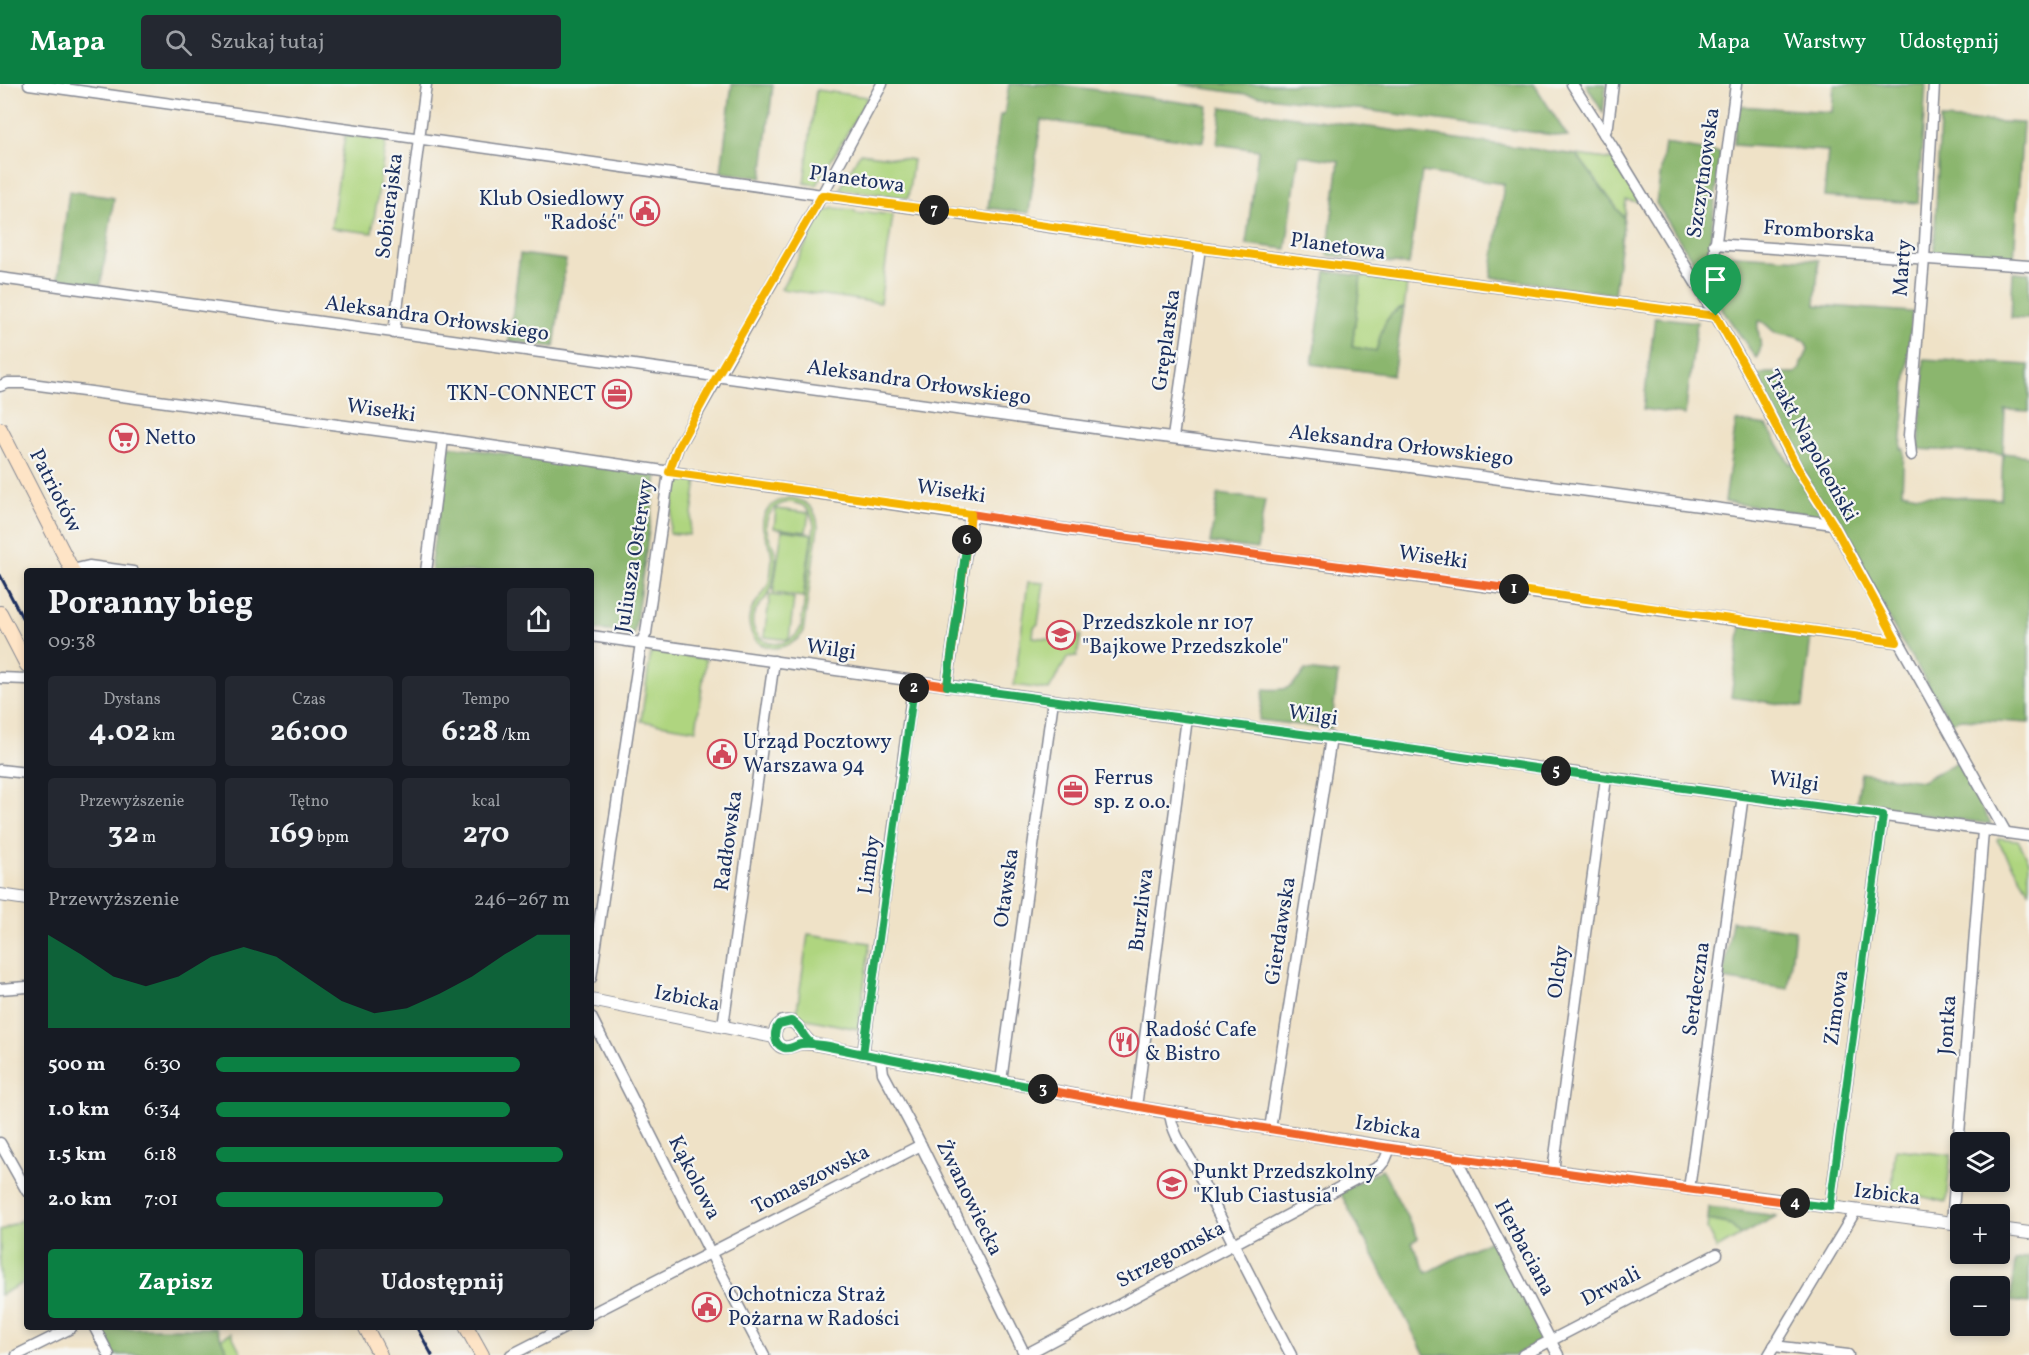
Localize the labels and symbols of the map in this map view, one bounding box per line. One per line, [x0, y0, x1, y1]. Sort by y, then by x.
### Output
street label: Szczytnowska [1680, 106, 1728, 240]
street label: Sobierajska [369, 151, 411, 261]
street label: Planetowa [807, 159, 907, 201]
place label: Klub Osiedlowy "Radość" [479, 185, 625, 238]
public building icon: Klub Osiedlowy "Radość" [629, 195, 661, 227]
pin: 7 [919, 195, 949, 225]
street label: Fromborska [1762, 214, 1876, 250]
street label: Planetowa [1288, 226, 1388, 268]
street label: Marty [1887, 238, 1920, 298]
pin [1690, 254, 1741, 316]
street label: Gręplarska [1146, 287, 1188, 393]
street label: Aleksandra Orłowskiego [323, 289, 551, 349]
street label: Aleksandra Orłowskiego [805, 353, 1033, 413]
street label: Trakt Napoleoński [1757, 365, 1865, 527]
office icon: TKN-CONNECT [601, 378, 633, 410]
place label: TKN-CONNECT [447, 380, 596, 409]
street label: Wisełki [344, 392, 418, 430]
street label: Aleksandra Orłowskiego [1287, 418, 1515, 474]
supermarket icon: Netto [108, 422, 140, 454]
place label: Netto [145, 424, 196, 453]
street label: Patriotów [22, 444, 88, 538]
street label: Wisełki [914, 473, 988, 511]
street label: Juliusza Osterwy [609, 476, 662, 635]
pin: 6 [952, 525, 982, 555]
street label: Wisełki [1396, 539, 1470, 577]
pin: 1 [1499, 574, 1529, 604]
place label: Przedszkole nr 107 "Bajkowe Przedszkole" [1082, 609, 1289, 662]
school or university icon: Przedszkole nr 107 "Bajkowe Przedszkole" [1045, 619, 1077, 651]
street label: Wilgi [804, 632, 858, 668]
pin: 2 [899, 673, 929, 703]
street label: Wilgi [1286, 698, 1340, 734]
place label: Urząd Pocztowy Warszawa 94 [743, 728, 892, 781]
public building icon: Urząd Pocztowy Warszawa 94 [706, 738, 738, 770]
pin: 5 [1541, 756, 1571, 786]
place label: Ferrus sp. z o.o. [1094, 764, 1170, 817]
street label: Wilgi [1767, 764, 1821, 800]
office icon: Ferrus sp. z o.o. [1057, 774, 1089, 806]
street label: Radłowska [708, 789, 750, 893]
street label: Limby [852, 833, 889, 896]
street label: Otawska [987, 847, 1027, 929]
street label: Burzliwa [1123, 867, 1161, 953]
street label: Gierdawska [1258, 875, 1304, 987]
street label: Serdeczna [1676, 940, 1718, 1038]
street label: Olchy [1541, 943, 1577, 1001]
street label: Zimowa [1817, 968, 1857, 1048]
street label: Izbicka [652, 978, 722, 1020]
street label: Jontka [1931, 994, 1965, 1056]
place label: Radość Cafe & Bistro [1145, 1016, 1257, 1069]
restaurant icon: Radość Cafe & Bistro [1108, 1026, 1140, 1058]
pin: 3 [1028, 1074, 1058, 1104]
street label: Izbicka [1353, 1108, 1423, 1148]
street label: Kąkolowa [660, 1131, 728, 1225]
street label: Żwanowiecka [928, 1135, 1010, 1261]
street label: Tomaszowska [747, 1138, 875, 1222]
place label: Punkt Przedszkolny "Klub Ciastusia" [1193, 1158, 1377, 1211]
school or university icon: Punkt Przedszkolny "Klub Ciastusia" [1156, 1168, 1188, 1200]
street label: Izbicka [1852, 1177, 1922, 1213]
pin: 4 [1780, 1188, 1810, 1218]
street label: Herbaciana [1486, 1195, 1562, 1301]
street label: Strzegomska [1111, 1214, 1231, 1296]
street label: Drwali [1576, 1260, 1646, 1314]
place label: Ochotnicza Straż Pożarna w Radości [728, 1281, 900, 1334]
public building icon: Ochotnicza Straż Pożarna w Radości [691, 1291, 723, 1323]

